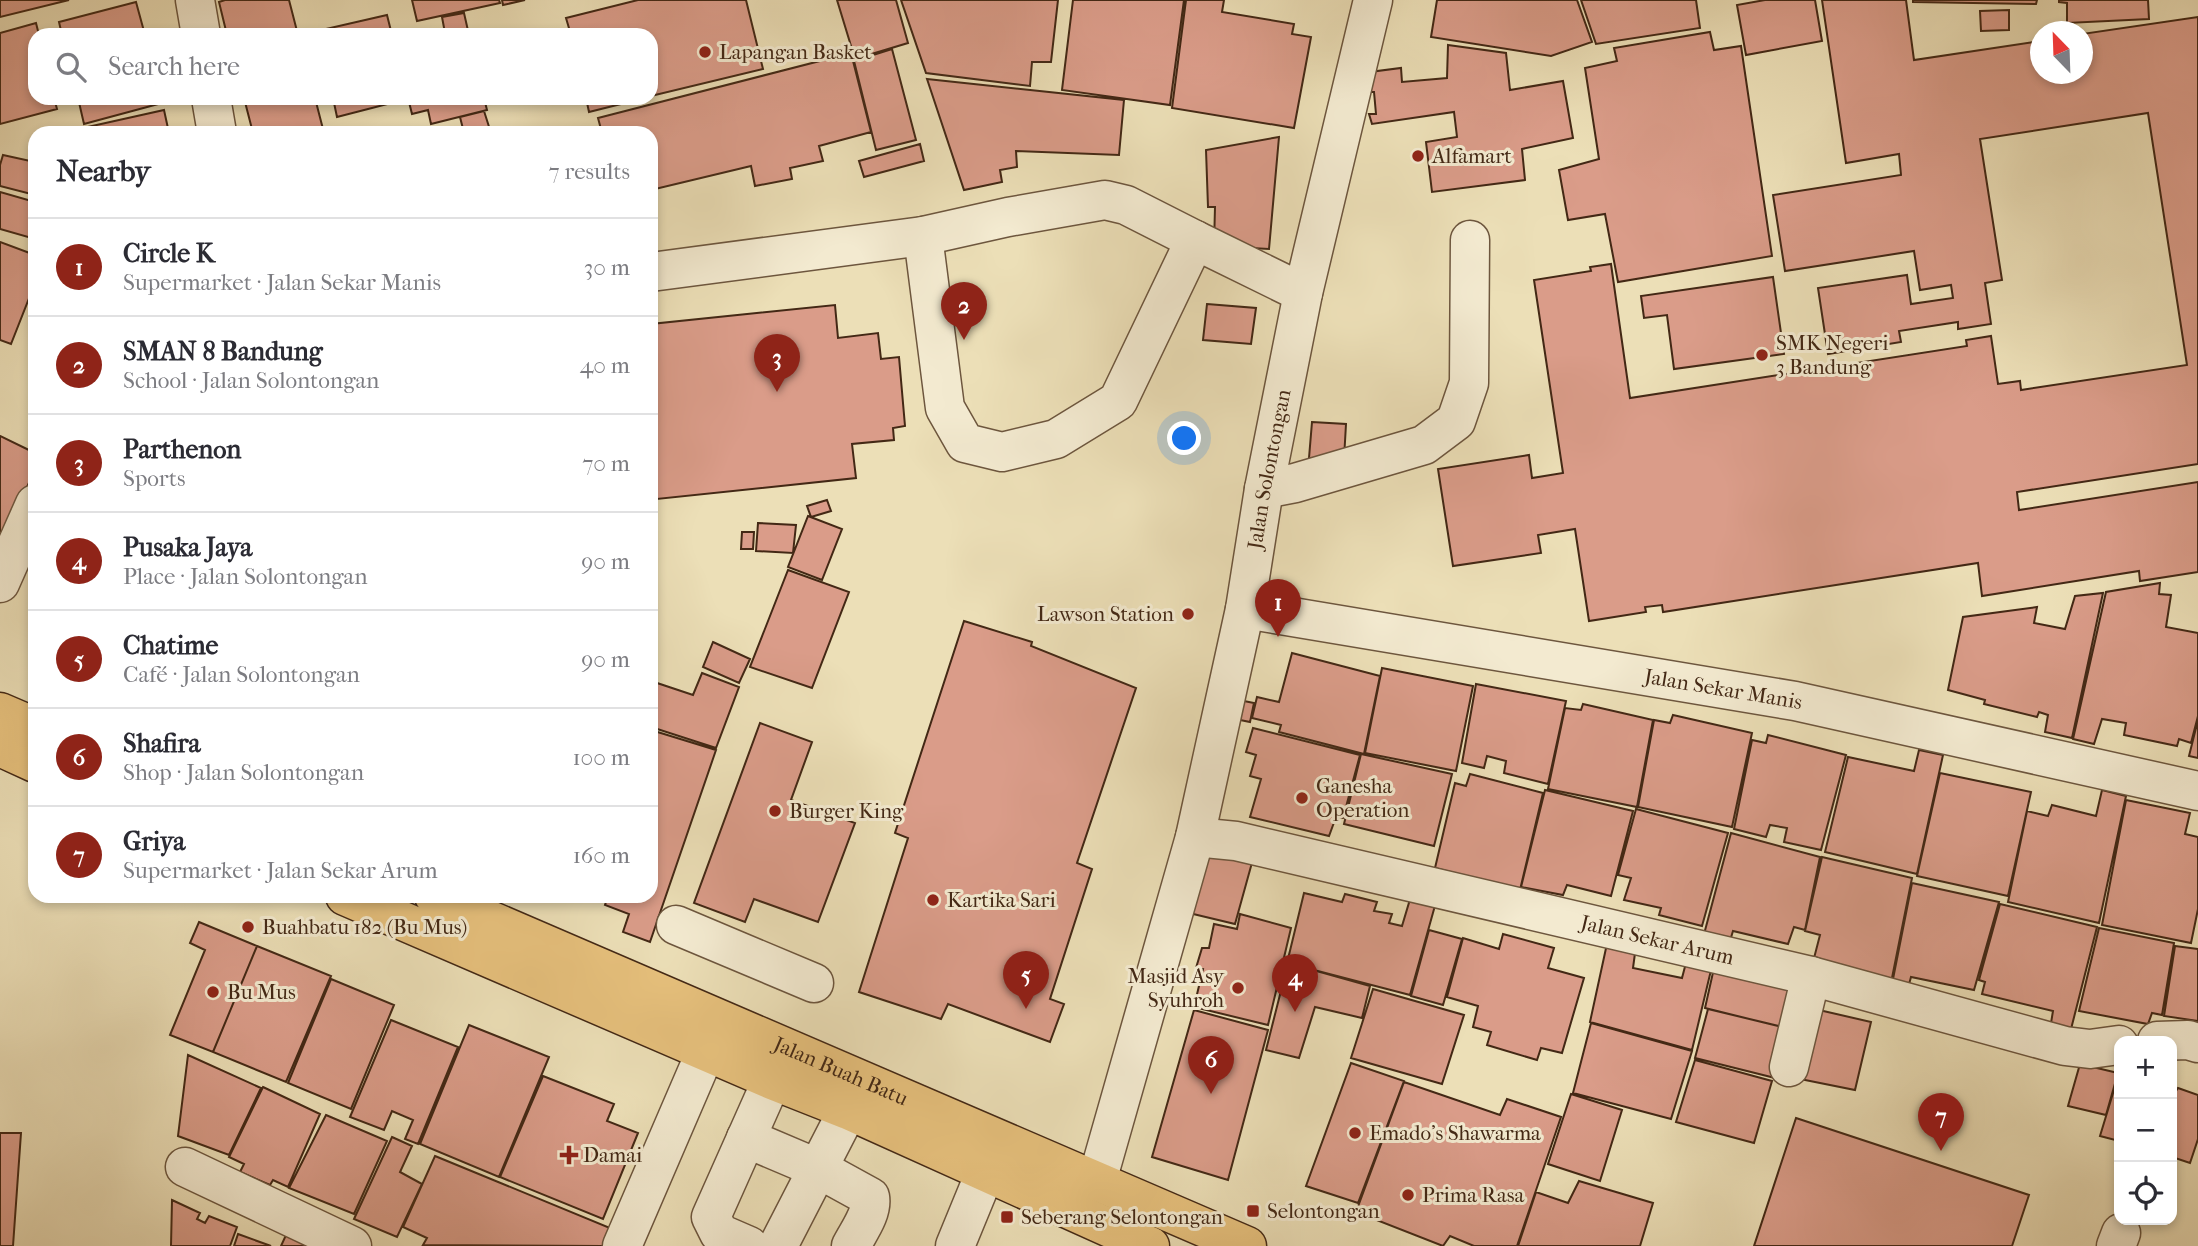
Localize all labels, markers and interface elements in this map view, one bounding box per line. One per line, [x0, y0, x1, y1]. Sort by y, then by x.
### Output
north arrow [2030, 21, 2093, 84]
search box [28, 28, 658, 105]
place label: Lapangan Basket [719, 40, 872, 64]
marker: Lapangan Basket [697, 44, 713, 60]
icon: search [52, 48, 90, 86]
text: Search here [108, 51, 240, 82]
place label: Alfamart [1431, 144, 1512, 168]
marker: Alfamart [1410, 148, 1426, 164]
text: Nearby [56, 154, 151, 189]
text: 7 results [549, 158, 630, 185]
text: Circle K [123, 238, 215, 269]
text: 1 [75, 254, 83, 281]
text: 30 m [584, 254, 630, 281]
text: Supermarket · Jalan Sekar Manis [123, 269, 441, 296]
pin: 2 [941, 282, 987, 340]
place label: SMK Negeri 3 Bandung [1776, 331, 1889, 379]
pin: 3 [754, 334, 800, 392]
text: SMAN 8 Bandung [123, 336, 323, 367]
marker: SMK Negeri 3 Bandung [1754, 347, 1770, 363]
text: 2 [73, 352, 85, 379]
text: 40 m [580, 352, 630, 379]
text: School · Jalan Solontongan [123, 367, 379, 394]
street label: Jalan Solontongan [1242, 387, 1296, 553]
your location [1167, 421, 1201, 455]
text: Parthenon [123, 434, 241, 465]
text: 3 [74, 450, 84, 477]
text: 70 m [582, 450, 630, 477]
text: Sports [123, 465, 185, 492]
text: Pusaka Jaya [123, 532, 252, 563]
text: 4 [72, 548, 86, 575]
text: 90 m [581, 548, 630, 575]
text: Place · Jalan Solontongan [123, 563, 368, 590]
pin: 1 [1255, 579, 1301, 637]
place label: Lawson Station [1037, 602, 1174, 626]
marker: Lawson Station [1180, 606, 1196, 622]
text: Chatime [123, 630, 218, 661]
text: 5 [74, 646, 84, 673]
text: 90 m [581, 646, 630, 673]
text: Café · Jalan Solontongan [123, 661, 360, 688]
street label: Jalan Sekar Manis [1641, 664, 1805, 714]
text: Shafira [123, 728, 201, 759]
text: 6 [73, 744, 85, 771]
text: 100 m [572, 744, 630, 771]
text: Shop · Jalan Solontongan [123, 759, 364, 786]
place label: Ganesha Operation [1316, 774, 1410, 822]
marker: Ganesha Operation [1294, 790, 1310, 806]
place label: Burger King [789, 799, 904, 823]
marker: Burger King [767, 803, 783, 819]
text: Griya [123, 826, 185, 857]
text: 7 [73, 842, 85, 869]
text: 160 m [573, 842, 630, 869]
text: Supermarket · Jalan Sekar Arum [123, 857, 438, 884]
place label: Kartika Sari [947, 888, 1056, 912]
marker: Kartika Sari [925, 892, 941, 908]
street label: Jalan Sekar Arum [1576, 910, 1737, 970]
place label: Buahbatu 182 (Bu Mus) [262, 915, 467, 939]
marker: Buahbatu 182 (Bu Mus) [240, 919, 256, 935]
pin: 5 [1003, 951, 1049, 1009]
pin: 4 [1272, 954, 1318, 1012]
place label: Masjid Asy Syuhroh [1128, 964, 1225, 1012]
place label: Bu Mus [227, 980, 296, 1004]
marker: Masjid Asy Syuhroh [1230, 980, 1246, 996]
marker: Bu Mus [205, 984, 221, 1000]
street label: Jalan Buah Batu [768, 1031, 912, 1111]
pin: 6 [1188, 1036, 1234, 1094]
map controls [2114, 1036, 2177, 1225]
button: + [2114, 1036, 2177, 1099]
pin: 7 [1918, 1093, 1964, 1151]
button: − [2114, 1099, 2177, 1162]
place label: Emado's Shawarma [1369, 1121, 1541, 1145]
marker: Emado's Shawarma [1347, 1125, 1363, 1141]
place label: Damai [583, 1143, 642, 1167]
marker: Damai [561, 1147, 577, 1163]
button: locate [2114, 1162, 2177, 1225]
place label: Prima Rasa [1422, 1183, 1525, 1207]
marker: Prima Rasa [1400, 1187, 1416, 1203]
place label: Selontongan [1267, 1199, 1380, 1223]
marker: Selontongan [1245, 1203, 1261, 1219]
place label: Seberang Selontongan [1021, 1205, 1223, 1229]
marker: Seberang Selontongan [999, 1209, 1015, 1225]

